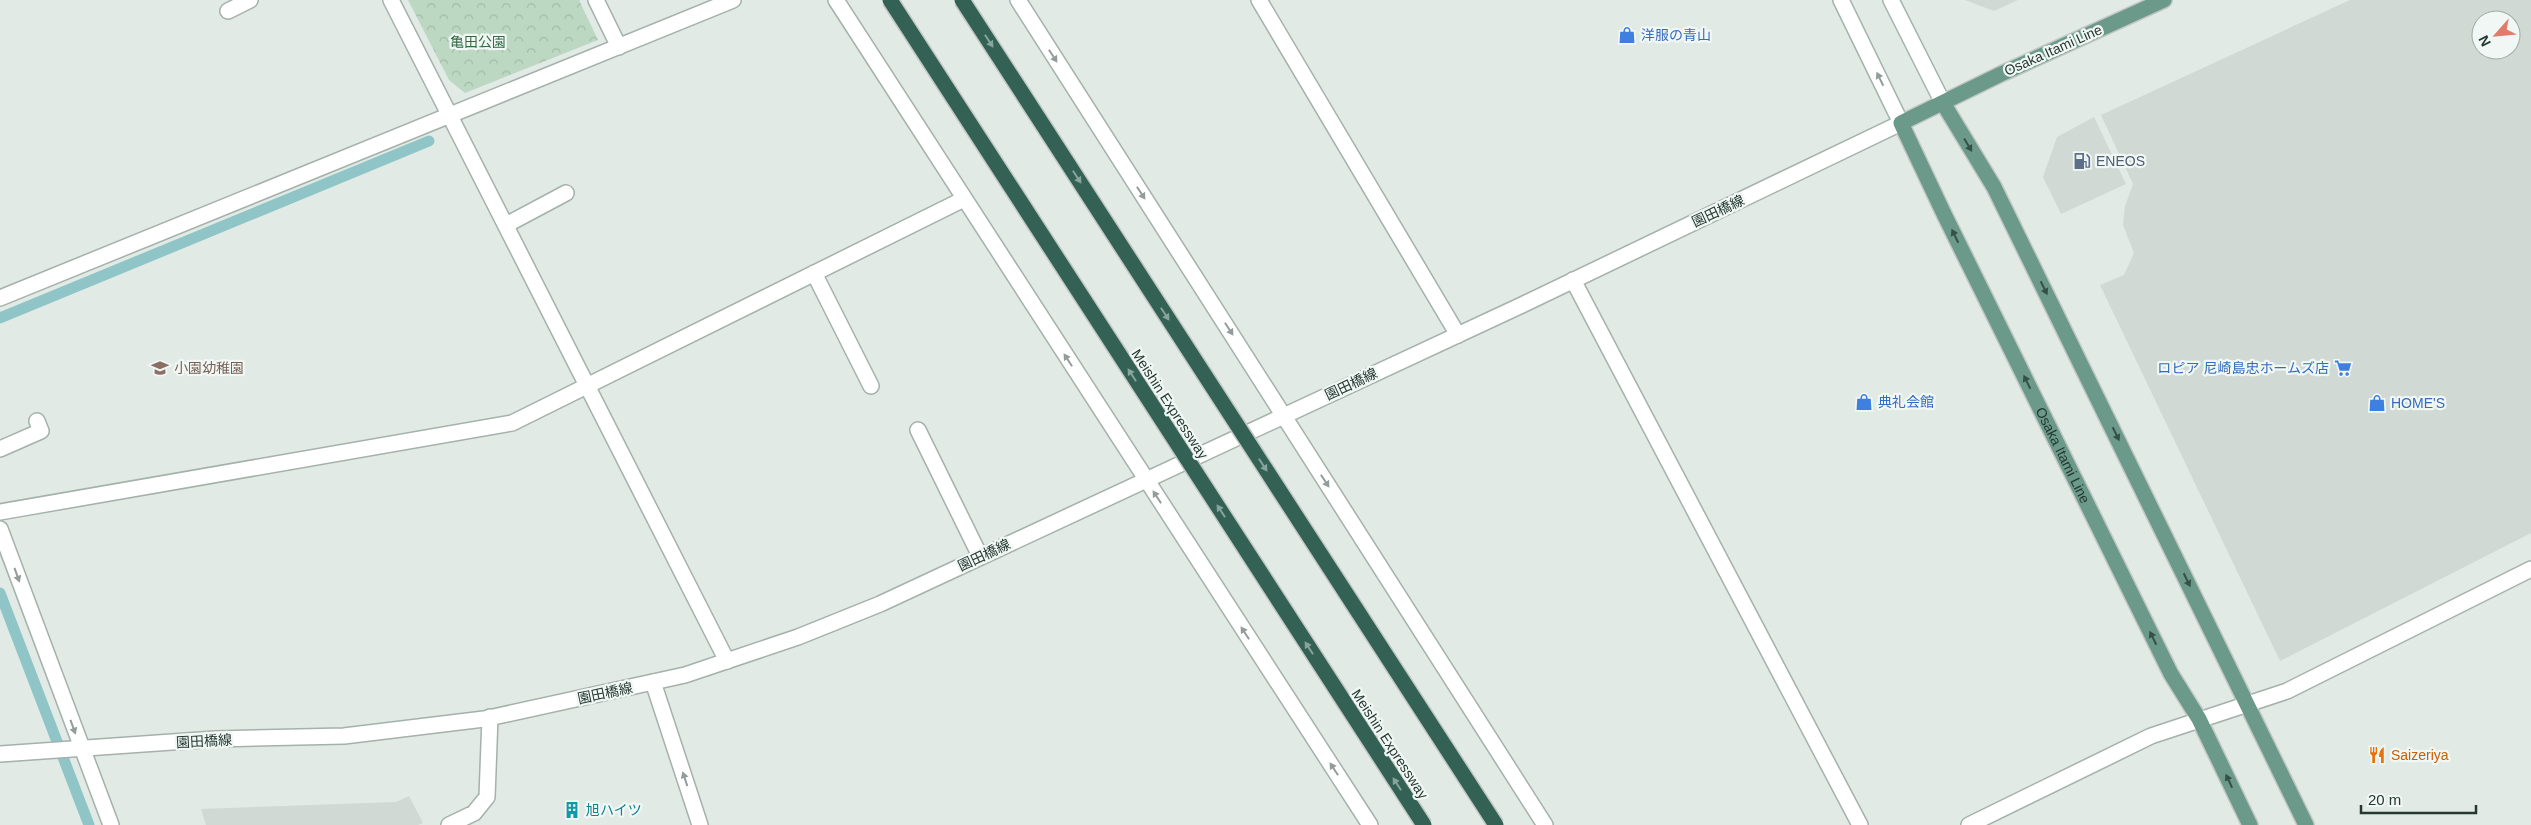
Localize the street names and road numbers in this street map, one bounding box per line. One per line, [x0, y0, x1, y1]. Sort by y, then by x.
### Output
street label: Osaka Itami Line [2002, 21, 2104, 79]
street label: 園田橋線 [1689, 192, 1747, 230]
street label: Meishin Expressway [1129, 346, 1211, 462]
street label: 園田橋線 [1322, 365, 1380, 403]
street label: Osaka Itami Line [2033, 405, 2094, 506]
street label: 園田橋線 [955, 536, 1013, 574]
street label: 園田橋線 [576, 679, 634, 707]
street label: Meishin Expressway [1349, 686, 1431, 802]
street label: 園田橋線 [176, 732, 232, 750]

